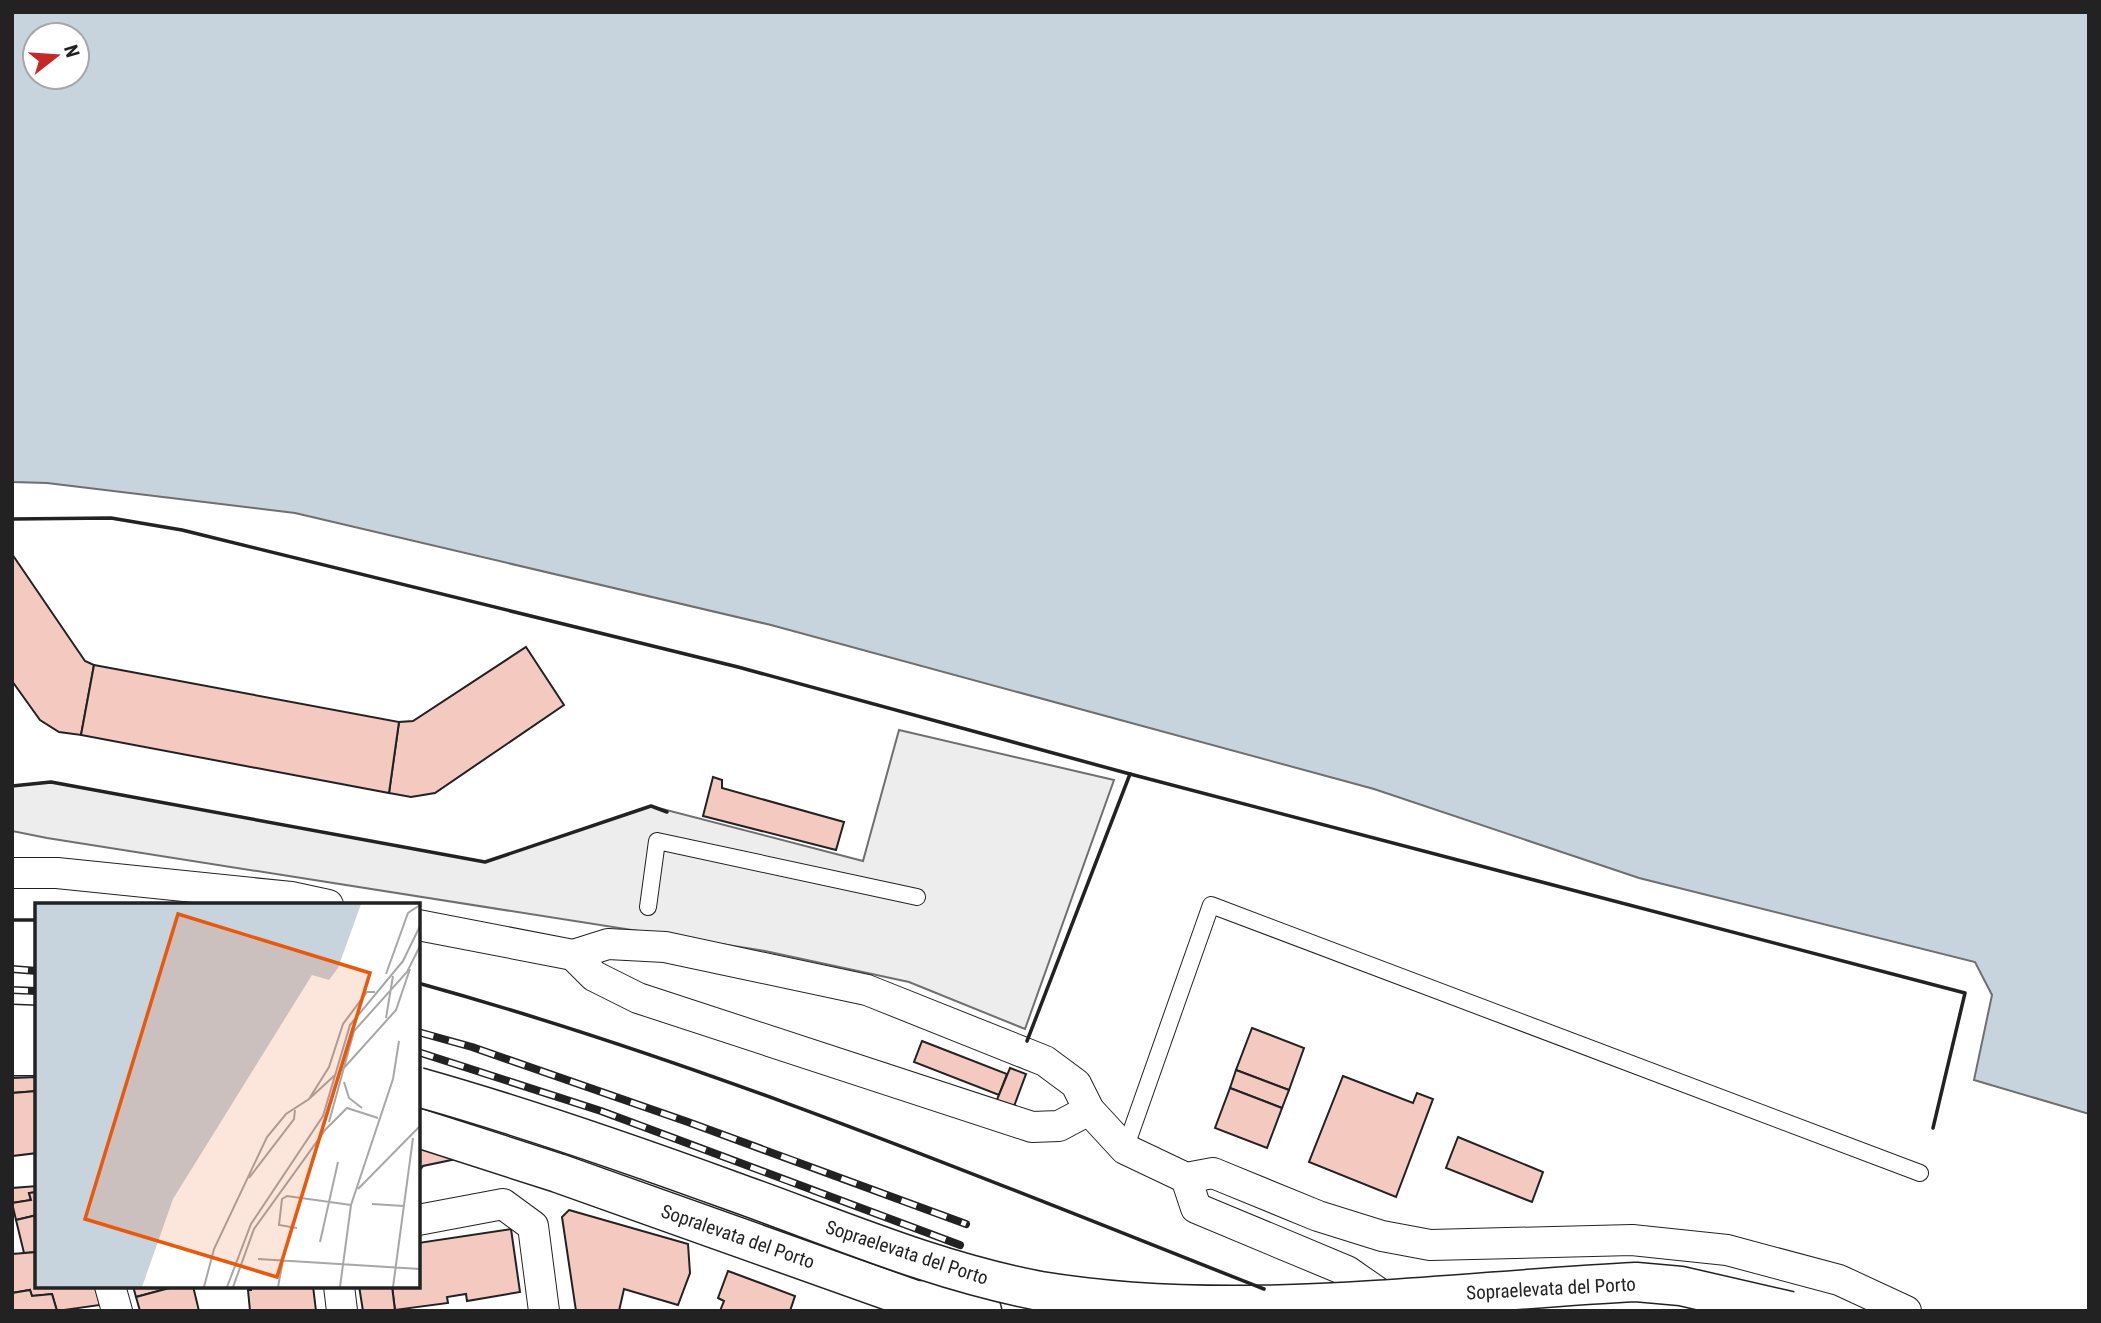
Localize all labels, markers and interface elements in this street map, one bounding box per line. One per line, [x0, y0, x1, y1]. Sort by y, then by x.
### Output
north arrow [21, 21, 91, 91]
text: N [59, 42, 84, 60]
inset map [35, 903, 420, 1288]
street label: Sopralevata del Porto [658, 1199, 818, 1274]
street label: Sopraelevata del Porto [823, 1215, 991, 1290]
street label: Sopraelevata del Porto [1466, 1273, 1636, 1304]

